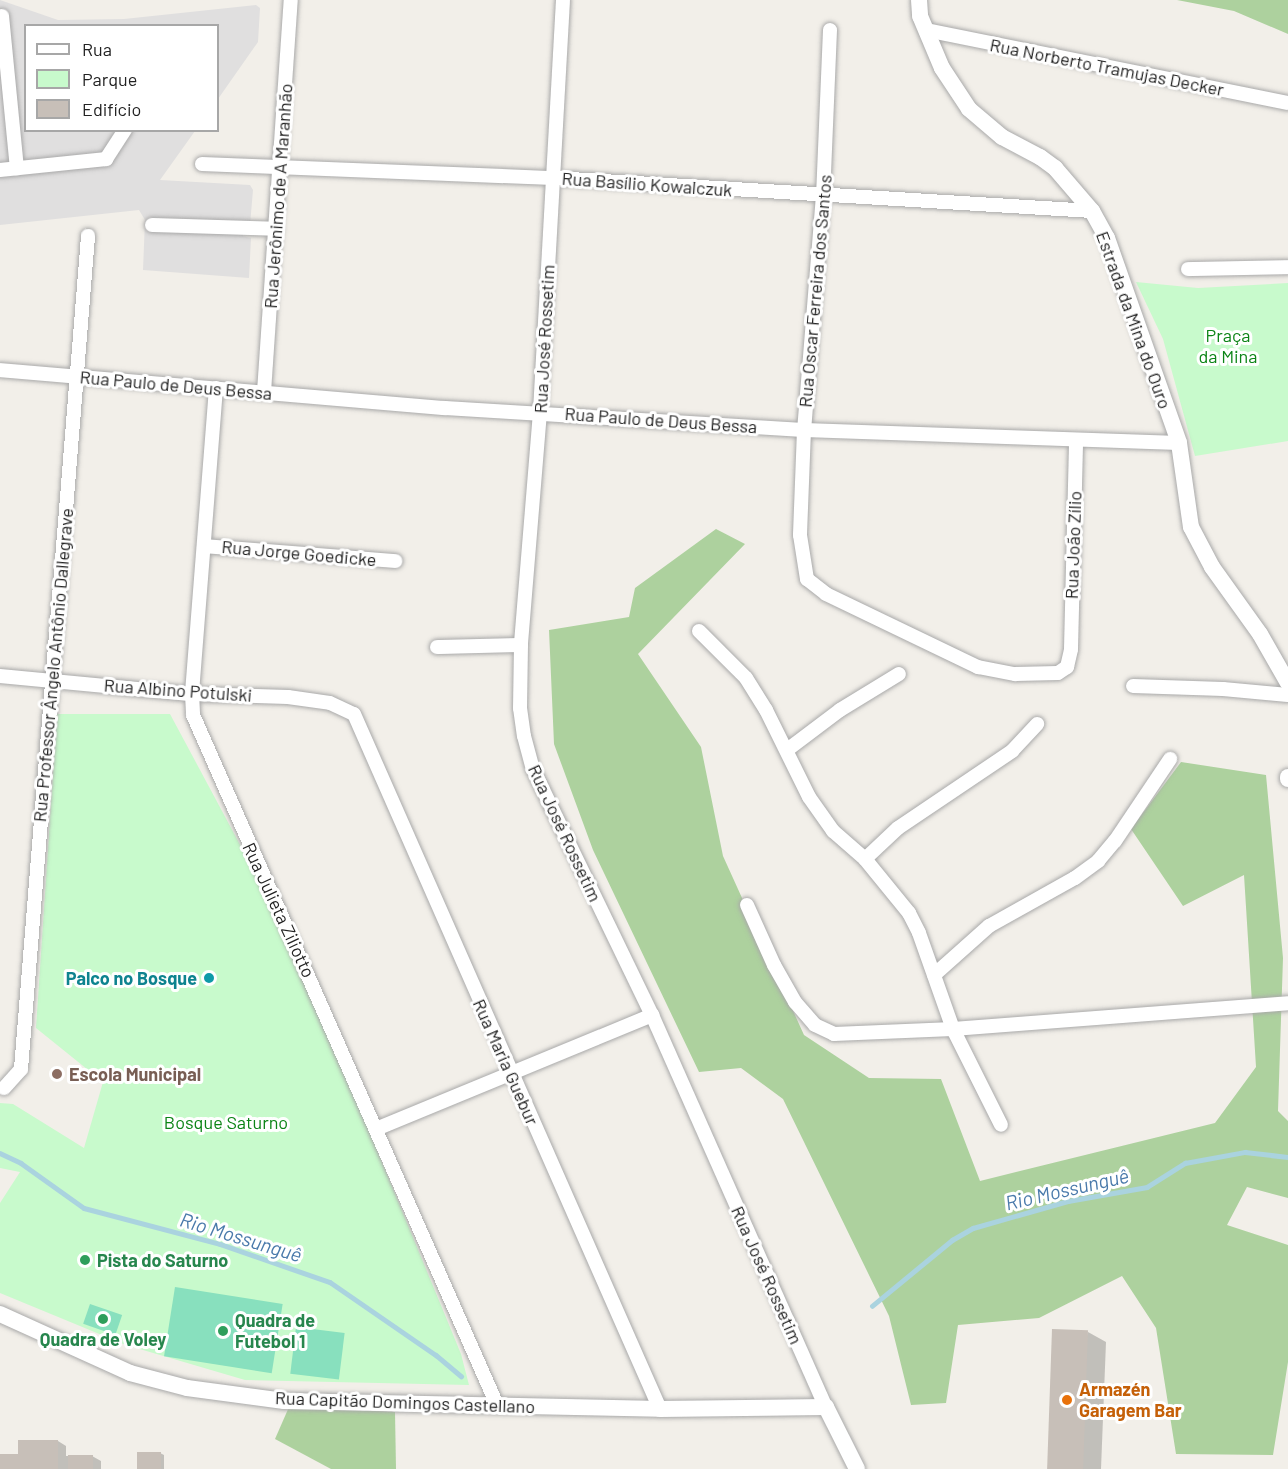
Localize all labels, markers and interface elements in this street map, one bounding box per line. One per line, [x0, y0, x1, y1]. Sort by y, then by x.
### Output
legend [24, 24, 219, 132]
street label: Rua Norberto Tramujas Decker [988, 34, 1226, 100]
text: Rua [82, 38, 112, 60]
text: Parque [82, 68, 137, 90]
street label: Rua Jerônimo de A Maranhão [259, 83, 297, 309]
text: Edifício [82, 98, 141, 120]
street label: Rua Basílio Kowalczuk [561, 167, 733, 201]
street label: Rua Oscar Ferreira dos Santos [794, 174, 836, 408]
street label: Estrada da Mina do Ouro [1092, 228, 1176, 412]
street label: Rua José Rossetim [529, 264, 559, 414]
park label: Praça da Mina [1199, 325, 1257, 368]
street label: Rua Paulo de Deus Bessa [79, 366, 273, 404]
street label: Rua Paulo de Deus Bessa [564, 402, 758, 438]
street label: Rua João Zílio [1060, 490, 1086, 600]
street label: Rua Professor Ângelo Antônio Dallegrave [29, 507, 77, 823]
street label: Rua Jorge Goedicke [221, 535, 377, 571]
street label: Rua Albino Potulski [103, 674, 253, 706]
street label: Rua José Rossetim [524, 761, 606, 905]
street label: Rua Julieta Ziliotto [238, 839, 320, 981]
place label: Palco no Bosque [66, 967, 197, 989]
marker: Palco no Bosque [202, 971, 216, 985]
street label: Rua Maria Guebur [469, 996, 543, 1128]
place label: Escola Municipal [69, 1063, 201, 1085]
marker: Escola Municipal [50, 1067, 64, 1081]
park label: Bosque Saturno [164, 1111, 288, 1133]
water label: Rio Mossunguê [1003, 1163, 1131, 1215]
street label: Rua José Rossetim [727, 1203, 807, 1347]
water label: Rio Mossunguê [177, 1207, 305, 1267]
place label: Pista do Saturno [97, 1249, 228, 1271]
marker: Pista do Saturno [78, 1253, 92, 1267]
place label: Quadra de Futebol 1 [235, 1310, 315, 1352]
marker: Quadra de Voley [96, 1312, 110, 1326]
marker: Quadra de Futebol 1 [216, 1324, 230, 1338]
place label: Quadra de Voley [40, 1328, 166, 1350]
place label: Armazén Garagem Bar [1079, 1379, 1182, 1422]
street label: Rua Capitão Domingos Castellano [275, 1387, 535, 1417]
marker: Armazén Garagem Bar [1060, 1393, 1074, 1407]

